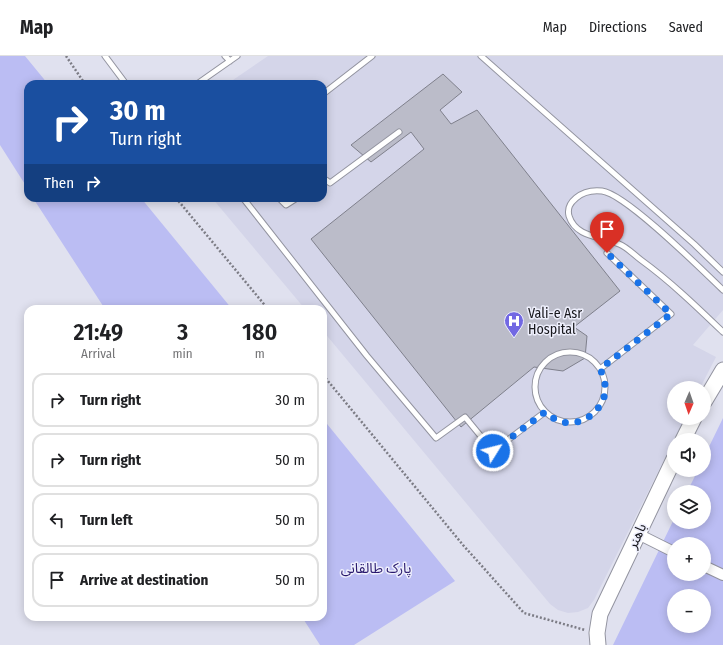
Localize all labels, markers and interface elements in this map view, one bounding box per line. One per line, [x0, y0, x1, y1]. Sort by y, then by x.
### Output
text: Map [20, 16, 53, 39]
text: Map [543, 19, 567, 36]
text: Directions [589, 19, 647, 36]
text: Saved [669, 19, 703, 36]
text: 30 m [110, 94, 166, 127]
icon: right [44, 96, 96, 148]
text: Turn right [110, 128, 182, 150]
icon: right [82, 172, 104, 194]
text: Then [44, 174, 74, 192]
pin [590, 212, 624, 253]
icon: arrive [596, 218, 618, 240]
place label: Vali-e Asr Hospital [528, 305, 582, 338]
hospital icon: Vali-e Asr Hospital [503, 310, 525, 338]
text: 21:49 [73, 318, 123, 346]
text: 3 [177, 318, 188, 346]
text: 180 [242, 318, 278, 346]
text: Arrival [81, 346, 116, 361]
text: min [173, 346, 193, 361]
text: m [255, 346, 265, 361]
north arrow [667, 381, 711, 425]
map controls [667, 381, 711, 633]
icon: right [46, 389, 68, 411]
text: Turn right [80, 391, 141, 409]
text: 30 m [275, 391, 305, 409]
position arrow [472, 430, 514, 472]
button: sound [667, 433, 711, 477]
icon: right [46, 449, 68, 471]
text: Turn right [80, 451, 141, 469]
text: 50 m [275, 451, 305, 469]
button: layers [667, 485, 711, 529]
icon: left [46, 509, 68, 531]
text: Turn left [80, 511, 133, 529]
text: 50 m [275, 511, 305, 529]
street label: باهنر [623, 520, 650, 552]
button: + [667, 537, 711, 581]
park label: پارک طالقانی [341, 560, 411, 578]
icon: arrive [46, 569, 68, 591]
text: Arrive at destination [80, 571, 208, 589]
text: 50 m [275, 571, 305, 589]
button: − [667, 589, 711, 633]

